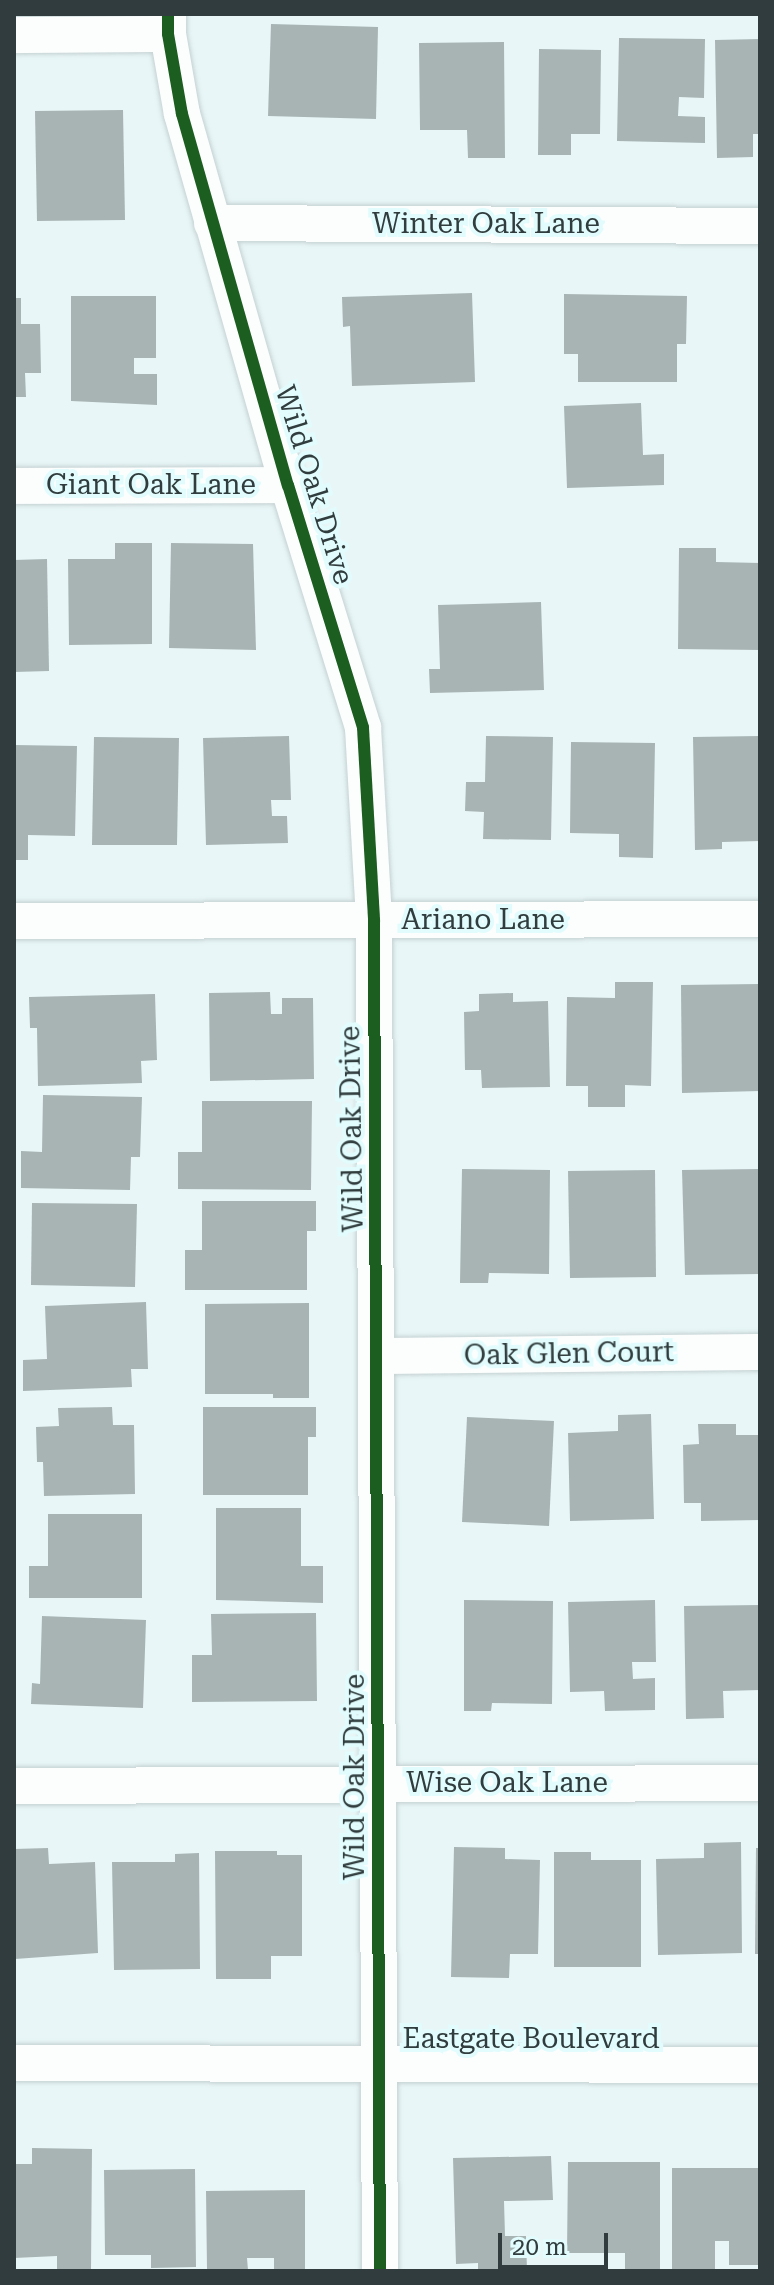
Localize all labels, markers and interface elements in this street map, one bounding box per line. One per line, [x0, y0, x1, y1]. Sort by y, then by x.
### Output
street label: Winter Oak Lane [372, 207, 600, 241]
street label: Wild Oak Drive [268, 381, 360, 589]
street label: Giant Oak Lane [46, 468, 256, 502]
street label: Ariano Lane [401, 903, 565, 937]
street label: Wild Oak Drive [333, 1026, 371, 1232]
street label: Oak Glen Court [464, 1335, 674, 1373]
street label: Wild Oak Drive [338, 1674, 372, 1880]
street label: Wise Oak Lane [406, 1766, 608, 1800]
street label: Eastgate Boulevard [402, 2022, 660, 2056]
scale bar [502, 2217, 612, 2267]
text: 20 m [512, 2233, 567, 2261]

